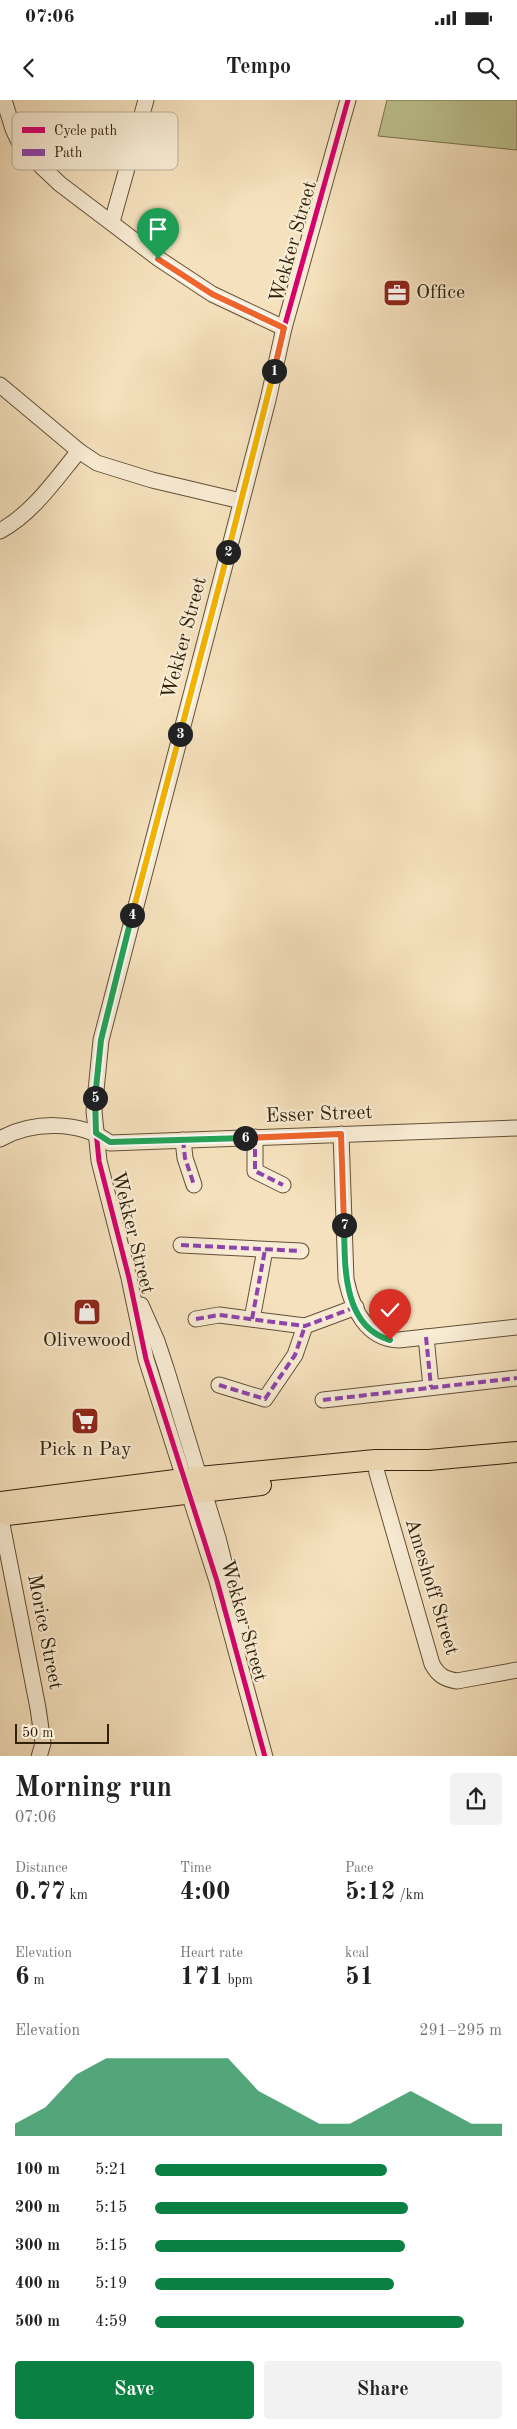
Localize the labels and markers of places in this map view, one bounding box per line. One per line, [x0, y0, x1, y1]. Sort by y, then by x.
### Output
pin [137, 208, 179, 259]
office icon: Office [382, 278, 412, 308]
place label: Office [416, 283, 465, 303]
pin: 1 [262, 358, 286, 384]
pin: 2 [216, 540, 240, 564]
pin: 3 [168, 722, 192, 746]
pin: 4 [120, 902, 144, 928]
pin: 5 [82, 1086, 108, 1110]
pin: 6 [232, 1126, 258, 1150]
pin: 7 [332, 1212, 356, 1238]
pin [369, 1289, 411, 1340]
shop icon: Olivewood [72, 1297, 102, 1327]
place label: Olivewood [43, 1331, 131, 1351]
supermarket icon: Pick n Pay [70, 1406, 100, 1436]
place label: Pick n Pay [39, 1440, 132, 1460]

